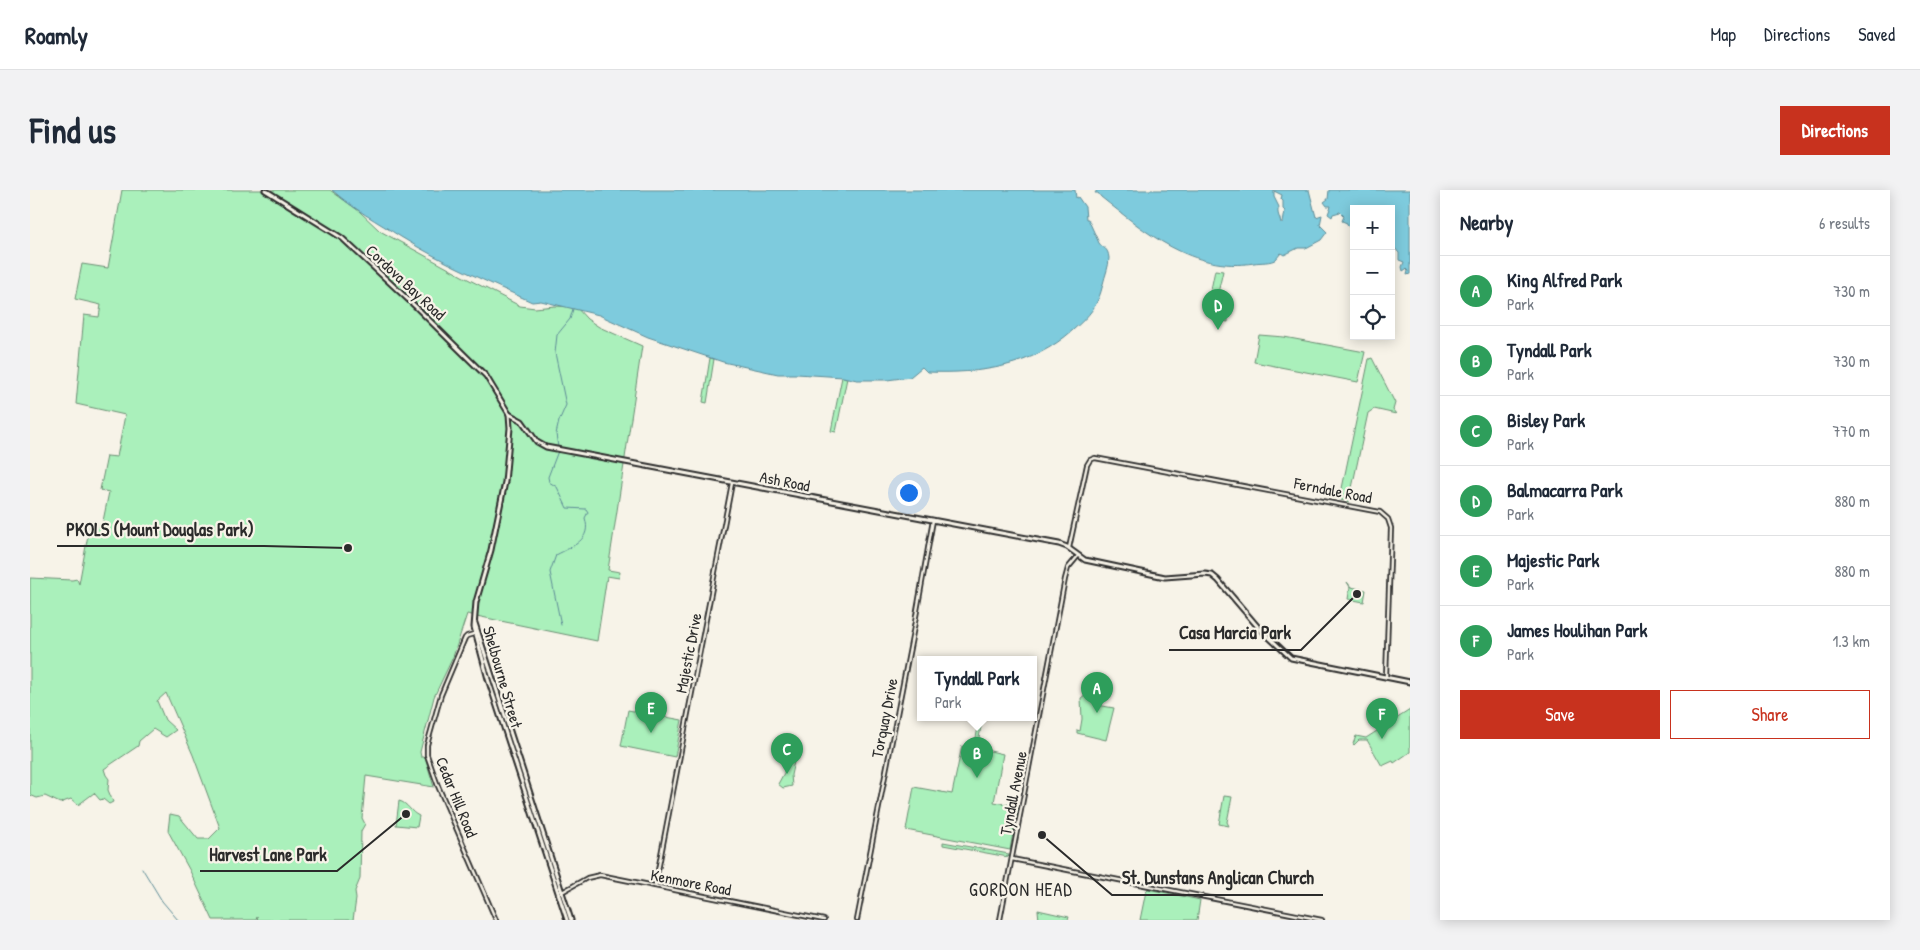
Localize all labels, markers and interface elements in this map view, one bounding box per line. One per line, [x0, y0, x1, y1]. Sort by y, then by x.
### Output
text: Roamly [25, 19, 88, 51]
text: Map [1711, 22, 1736, 47]
text: Directions [1764, 22, 1830, 47]
text: Saved [1858, 22, 1895, 47]
button: Directions [1780, 106, 1890, 155]
text: Find us [30, 107, 116, 154]
map controls [1350, 205, 1395, 340]
button: + [1350, 205, 1395, 250]
text: Nearby [1460, 208, 1513, 237]
text: 6 results [1819, 212, 1870, 234]
street label: Cordova Bay Road [361, 239, 451, 325]
button: − [1350, 250, 1395, 295]
text: King Alfred Park [1507, 267, 1622, 293]
text: A [1472, 280, 1480, 302]
text: 730 m [1833, 280, 1870, 302]
pin: D [1202, 289, 1234, 330]
text: Park [1507, 293, 1534, 315]
button: locate [1350, 295, 1395, 340]
text: Tyndall Park [1507, 337, 1592, 363]
text: B [1472, 350, 1480, 372]
text: 730 m [1833, 350, 1870, 372]
text: Park [1507, 363, 1534, 385]
text: Bisley Park [1507, 407, 1585, 433]
text: C [1472, 420, 1480, 442]
text: 770 m [1832, 420, 1870, 442]
text: Park [1507, 433, 1534, 455]
street label: Ash Road [758, 465, 812, 497]
street label: Ferndale Road [1291, 471, 1374, 508]
text: Balmacarra Park [1507, 477, 1623, 503]
your location [896, 480, 922, 506]
text: D [1472, 490, 1480, 512]
text: 880 m [1834, 490, 1870, 512]
text: Park [1507, 503, 1534, 525]
callout: PKOLS (Mount Douglas Park) [57, 513, 264, 546]
text: PKOLS (Mount Douglas Park) [66, 517, 254, 543]
text: Majestic Park [1507, 547, 1599, 573]
text: E [1472, 560, 1480, 582]
text: 880 m [1834, 560, 1870, 582]
text: Park [1507, 573, 1534, 595]
street label: Majestic Drive [669, 610, 707, 695]
callout: Casa Marcia Park [1169, 617, 1301, 650]
text: James Houlihan Park [1507, 617, 1647, 643]
text: Casa Marcia Park [1179, 620, 1292, 645]
street label: Shelbourne Street [478, 624, 528, 731]
text: F [1473, 630, 1479, 652]
text: 1.3 km [1832, 630, 1870, 652]
text: Park [1507, 643, 1534, 665]
popup [917, 656, 1037, 721]
text: Tyndall Park [935, 665, 1019, 691]
pin: A [1081, 672, 1113, 713]
street label: Torquay Drive [865, 676, 903, 760]
button: Save [1460, 690, 1660, 739]
button: Share [1670, 690, 1870, 739]
text: Park [935, 691, 961, 713]
pin: E [635, 692, 667, 733]
pin: F [1366, 698, 1398, 739]
pin: C [771, 733, 803, 774]
pin: B [961, 737, 993, 778]
street label: Tyndall Avenue [994, 748, 1032, 837]
street label: Cedar Hill Road [431, 753, 483, 841]
callout: Harvest Lane Park [200, 838, 337, 871]
text: Harvest Lane Park [209, 842, 327, 867]
callout: St. Dunstans Anglican Church [1112, 862, 1323, 895]
street label: Kenmore Road [649, 863, 733, 901]
text: St. Dunstans Anglican Church [1122, 865, 1314, 891]
district label: GORDON HEAD [969, 877, 1073, 902]

